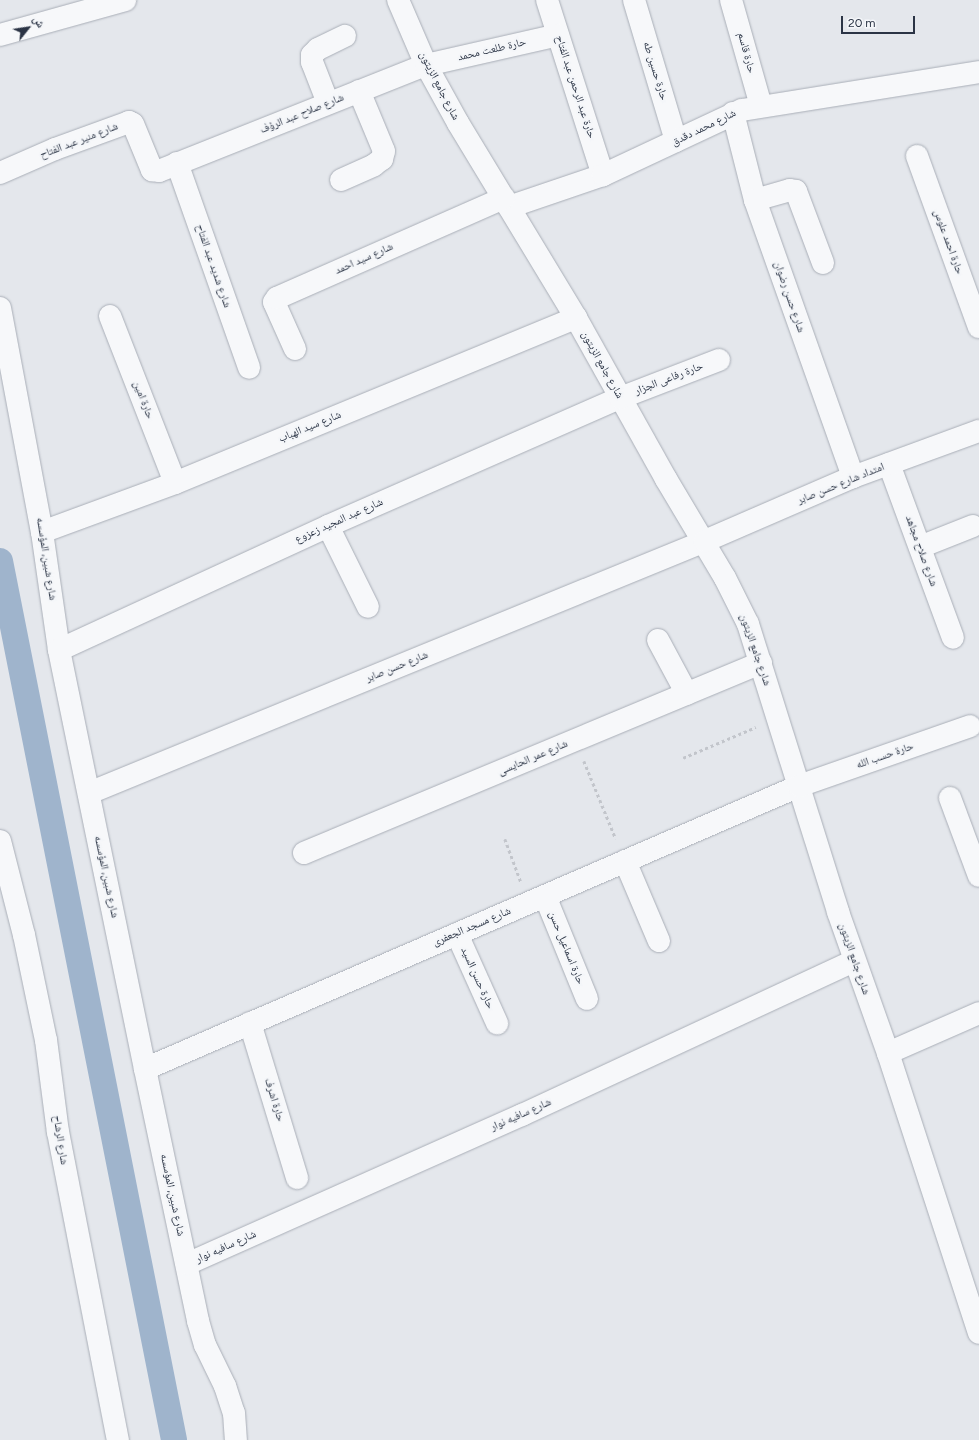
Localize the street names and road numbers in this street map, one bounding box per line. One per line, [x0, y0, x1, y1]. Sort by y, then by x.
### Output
street label: حارة قاسم [734, 31, 758, 75]
street label: حارة عبد الرحمن عبد الفتاح [552, 34, 598, 140]
street label: حارة طلعت محمد [457, 36, 527, 64]
street label: حارة حسين طه [640, 40, 670, 102]
street label: شارع جامع الزيتون [416, 50, 462, 122]
street label: شارع صلاح عبد الرؤف [258, 91, 346, 137]
street label: شارع محمد دقدق [670, 107, 738, 149]
street label: شارع منير عبد الفتاح [38, 120, 120, 162]
street label: حارة احمد علوس [930, 208, 966, 276]
street label: شارع شديد عبد الفتاح [193, 223, 233, 309]
street label: شارع سيد احمد [333, 240, 395, 278]
street label: شارع حسن رضوان [771, 260, 807, 334]
street label: شارع جامع الزيتون [578, 329, 626, 401]
street label: حارة رفاعى الجزار [633, 360, 705, 398]
street label: حارة امين [130, 379, 156, 421]
street label: شارع سيد الهباب [277, 408, 343, 446]
street label: امتداد شارع حسن صابر [796, 461, 886, 507]
street label: شارع عبد المجيد زعزوع [293, 496, 385, 546]
street label: شارع صلاح مجاهد [902, 514, 940, 588]
street label: شارع شبين, المؤسسه [33, 517, 59, 601]
street label: شارع جامع الزيتون [737, 612, 773, 688]
street label: شارع حسن صابر [364, 649, 430, 685]
street label: شارع عمر الحايسى [496, 737, 570, 779]
street label: حارة حسب الله [855, 740, 915, 772]
street label: شارع شبين, المؤسسه [91, 835, 121, 919]
street label: شارع مسجد الجعفرى [431, 905, 513, 949]
street label: حارة اسماعيل حسن [545, 909, 587, 987]
street label: شارع جامع الزيتون [836, 921, 872, 997]
street label: حارة حسن السيد [458, 945, 496, 1011]
street label: حارة اشرف [261, 1077, 287, 1123]
street label: شارع سافيه نوار [489, 1096, 553, 1134]
street label: شارع الرشاح [50, 1114, 70, 1166]
street label: شارع شبين, المؤسسه [157, 1153, 187, 1237]
street label: شارع سافيه نوار [194, 1228, 258, 1266]

